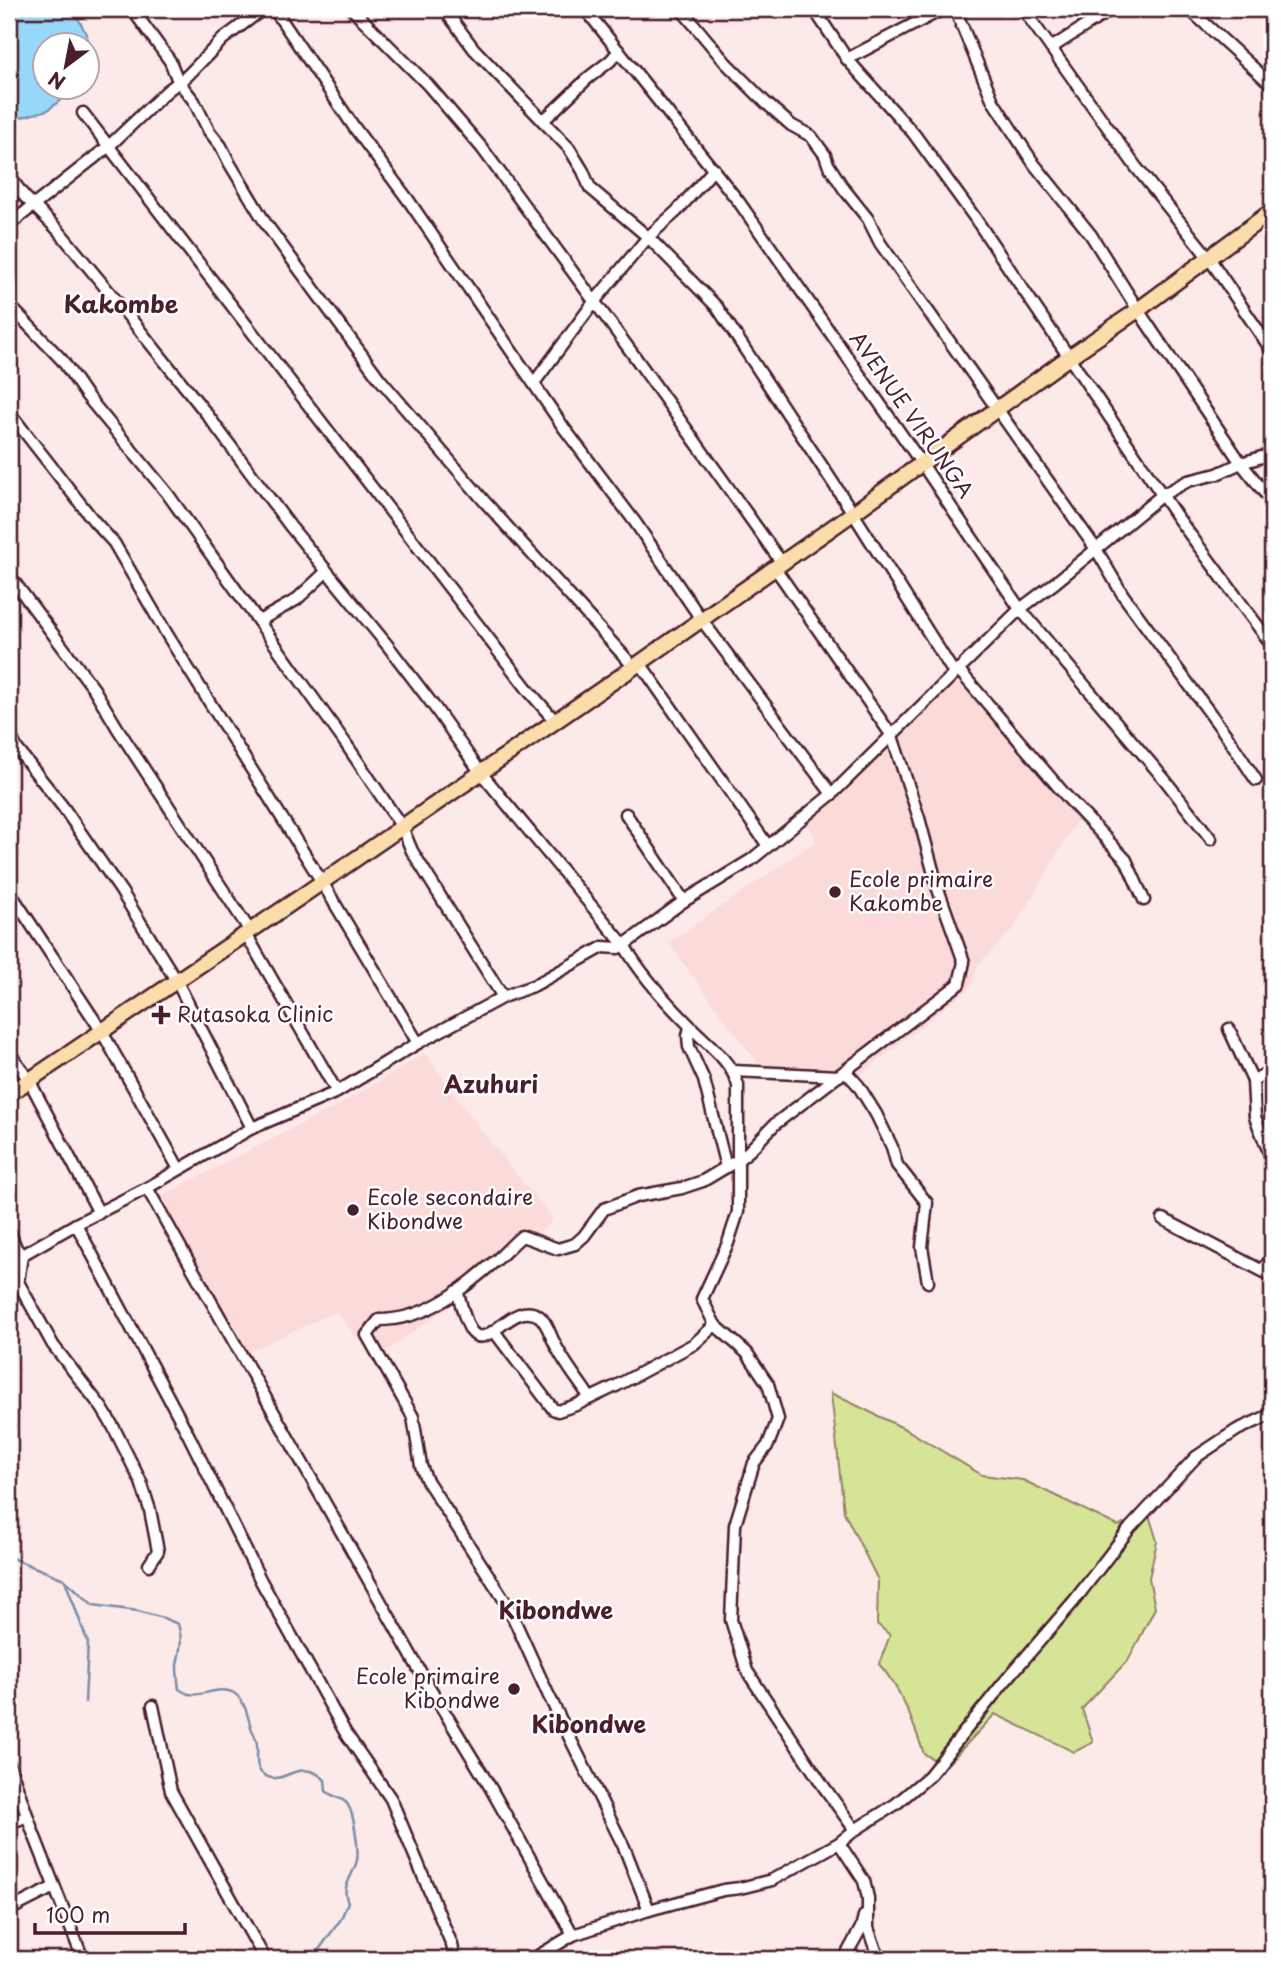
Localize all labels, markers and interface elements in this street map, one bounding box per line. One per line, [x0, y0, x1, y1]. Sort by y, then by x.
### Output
north arrow [32, 32, 102, 102]
text: N [43, 65, 70, 97]
district label: Kakombe [64, 285, 179, 321]
street label: AVENUE VIRUNGA [843, 324, 982, 504]
place label: Ecole primaire Kakombe [849, 862, 993, 918]
marker: Ecole primaire Kakombe [827, 884, 843, 900]
place label: Rutasoka Clinic [177, 997, 333, 1029]
marker: Rutasoka Clinic [151, 1005, 171, 1025]
district label: Azuhuri [444, 1065, 538, 1101]
place label: Ecole secondaire Kibondwe [367, 1180, 533, 1236]
marker: Ecole secondaire Kibondwe [345, 1202, 361, 1218]
district label: Kibondwe [499, 1591, 613, 1627]
place label: Ecole primaire Kibondwe [356, 1659, 500, 1715]
marker: Ecole primaire Kibondwe [506, 1681, 522, 1697]
district label: Kibondwe [532, 1705, 646, 1741]
scale bar [35, 1891, 186, 1935]
text: 100 m [46, 1898, 110, 1930]

